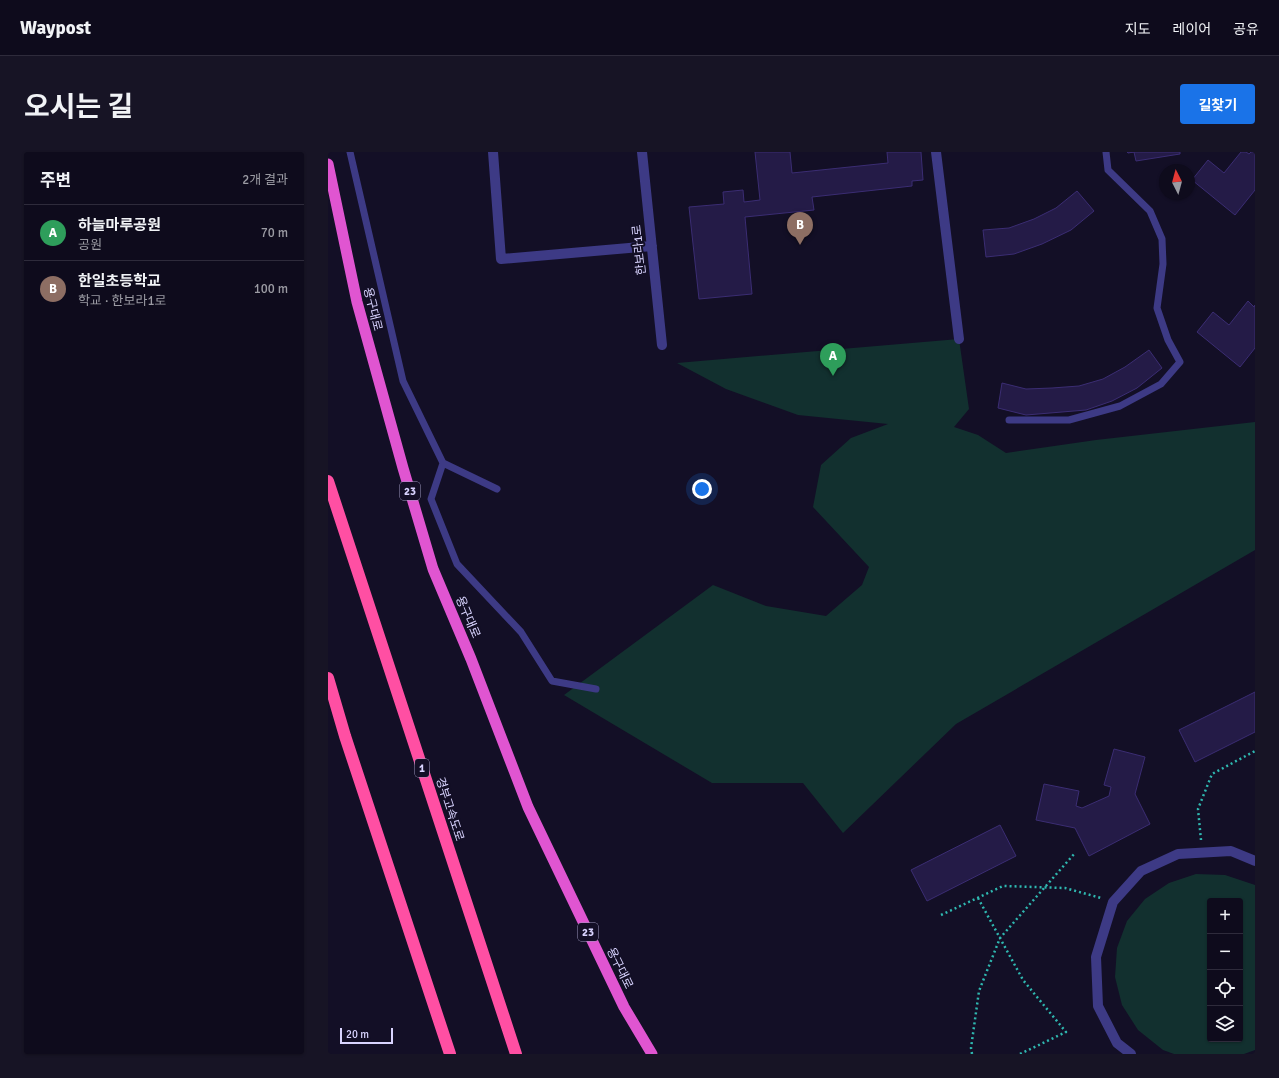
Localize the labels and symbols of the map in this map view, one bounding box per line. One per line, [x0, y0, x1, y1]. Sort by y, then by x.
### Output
north arrow [1159, 164, 1195, 200]
pin: B [787, 212, 813, 245]
street label: 한보라1로 [629, 224, 650, 276]
street label: 용구대로 [360, 286, 385, 332]
pin: A [820, 343, 846, 376]
your location [692, 479, 712, 499]
road number: 23 [400, 482, 420, 500]
street label: 용구대로 [452, 594, 483, 640]
road number: 1 [415, 759, 429, 777]
street label: 경부고속도로 [432, 775, 467, 843]
road number: 23 [578, 923, 598, 941]
street label: 용구대로 [603, 945, 636, 991]
scale bar [340, 1026, 393, 1045]

